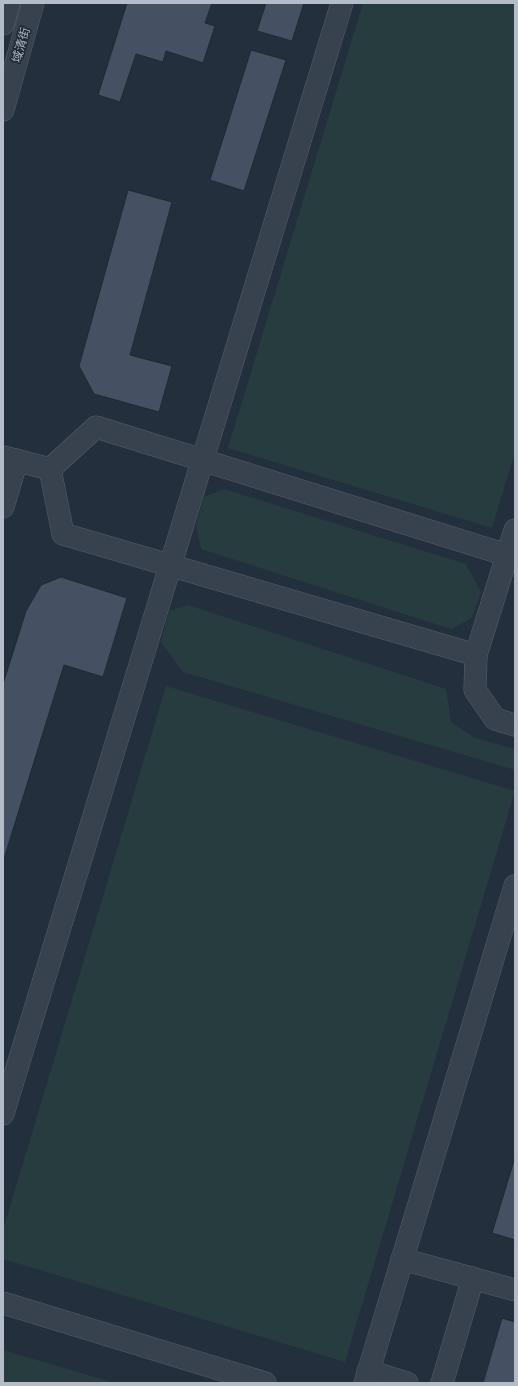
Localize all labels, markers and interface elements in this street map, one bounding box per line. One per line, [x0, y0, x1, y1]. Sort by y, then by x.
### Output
street label: 域清街 [8, 25, 33, 64]

